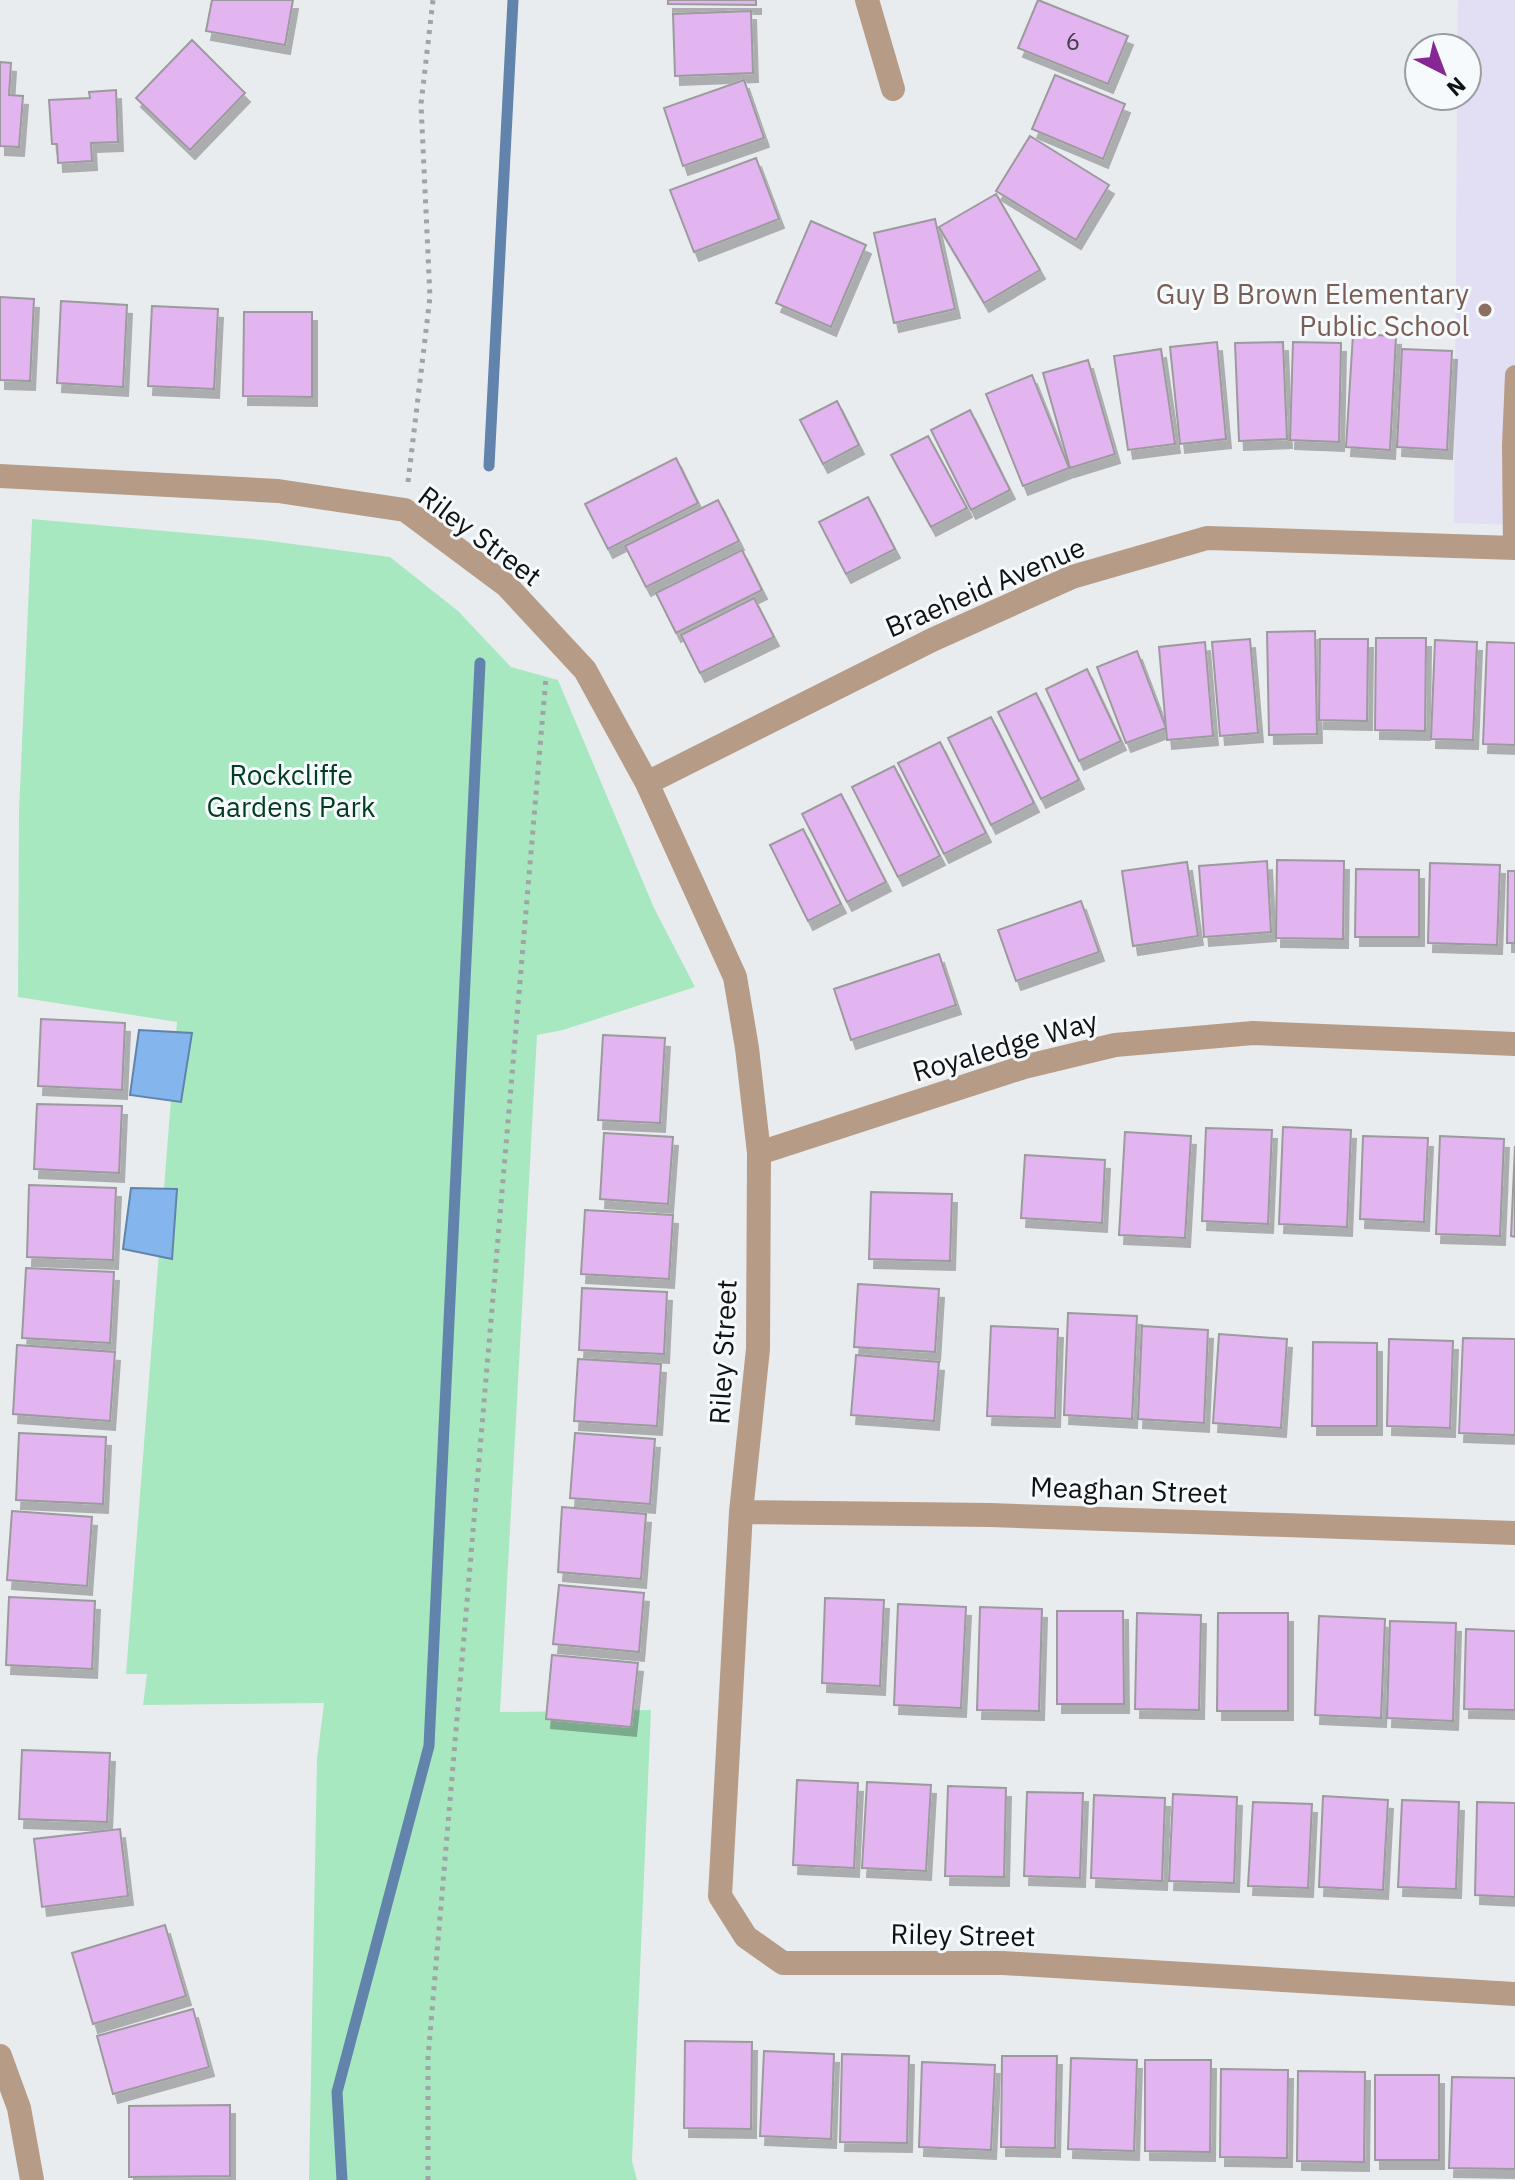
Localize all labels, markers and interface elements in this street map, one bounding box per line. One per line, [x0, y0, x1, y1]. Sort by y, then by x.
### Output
house number: 6 [1066, 25, 1080, 57]
north arrow [1403, 32, 1483, 112]
text: N [1441, 71, 1472, 103]
place label: Guy B Brown Elementary Public School [1156, 275, 1469, 344]
marker: Guy B Brown Elementary Public School [1476, 301, 1494, 319]
street label: Riley Street [411, 477, 549, 594]
street label: Braeheid Avenue [879, 528, 1090, 645]
park label: Rockcliffe Gardens Park [207, 756, 376, 825]
street label: Royaledge Way [908, 1001, 1102, 1090]
street label: Riley Street [700, 1279, 745, 1425]
street label: Meaghan Street [1029, 1468, 1229, 1511]
street label: Riley Street [890, 1915, 1036, 1954]

